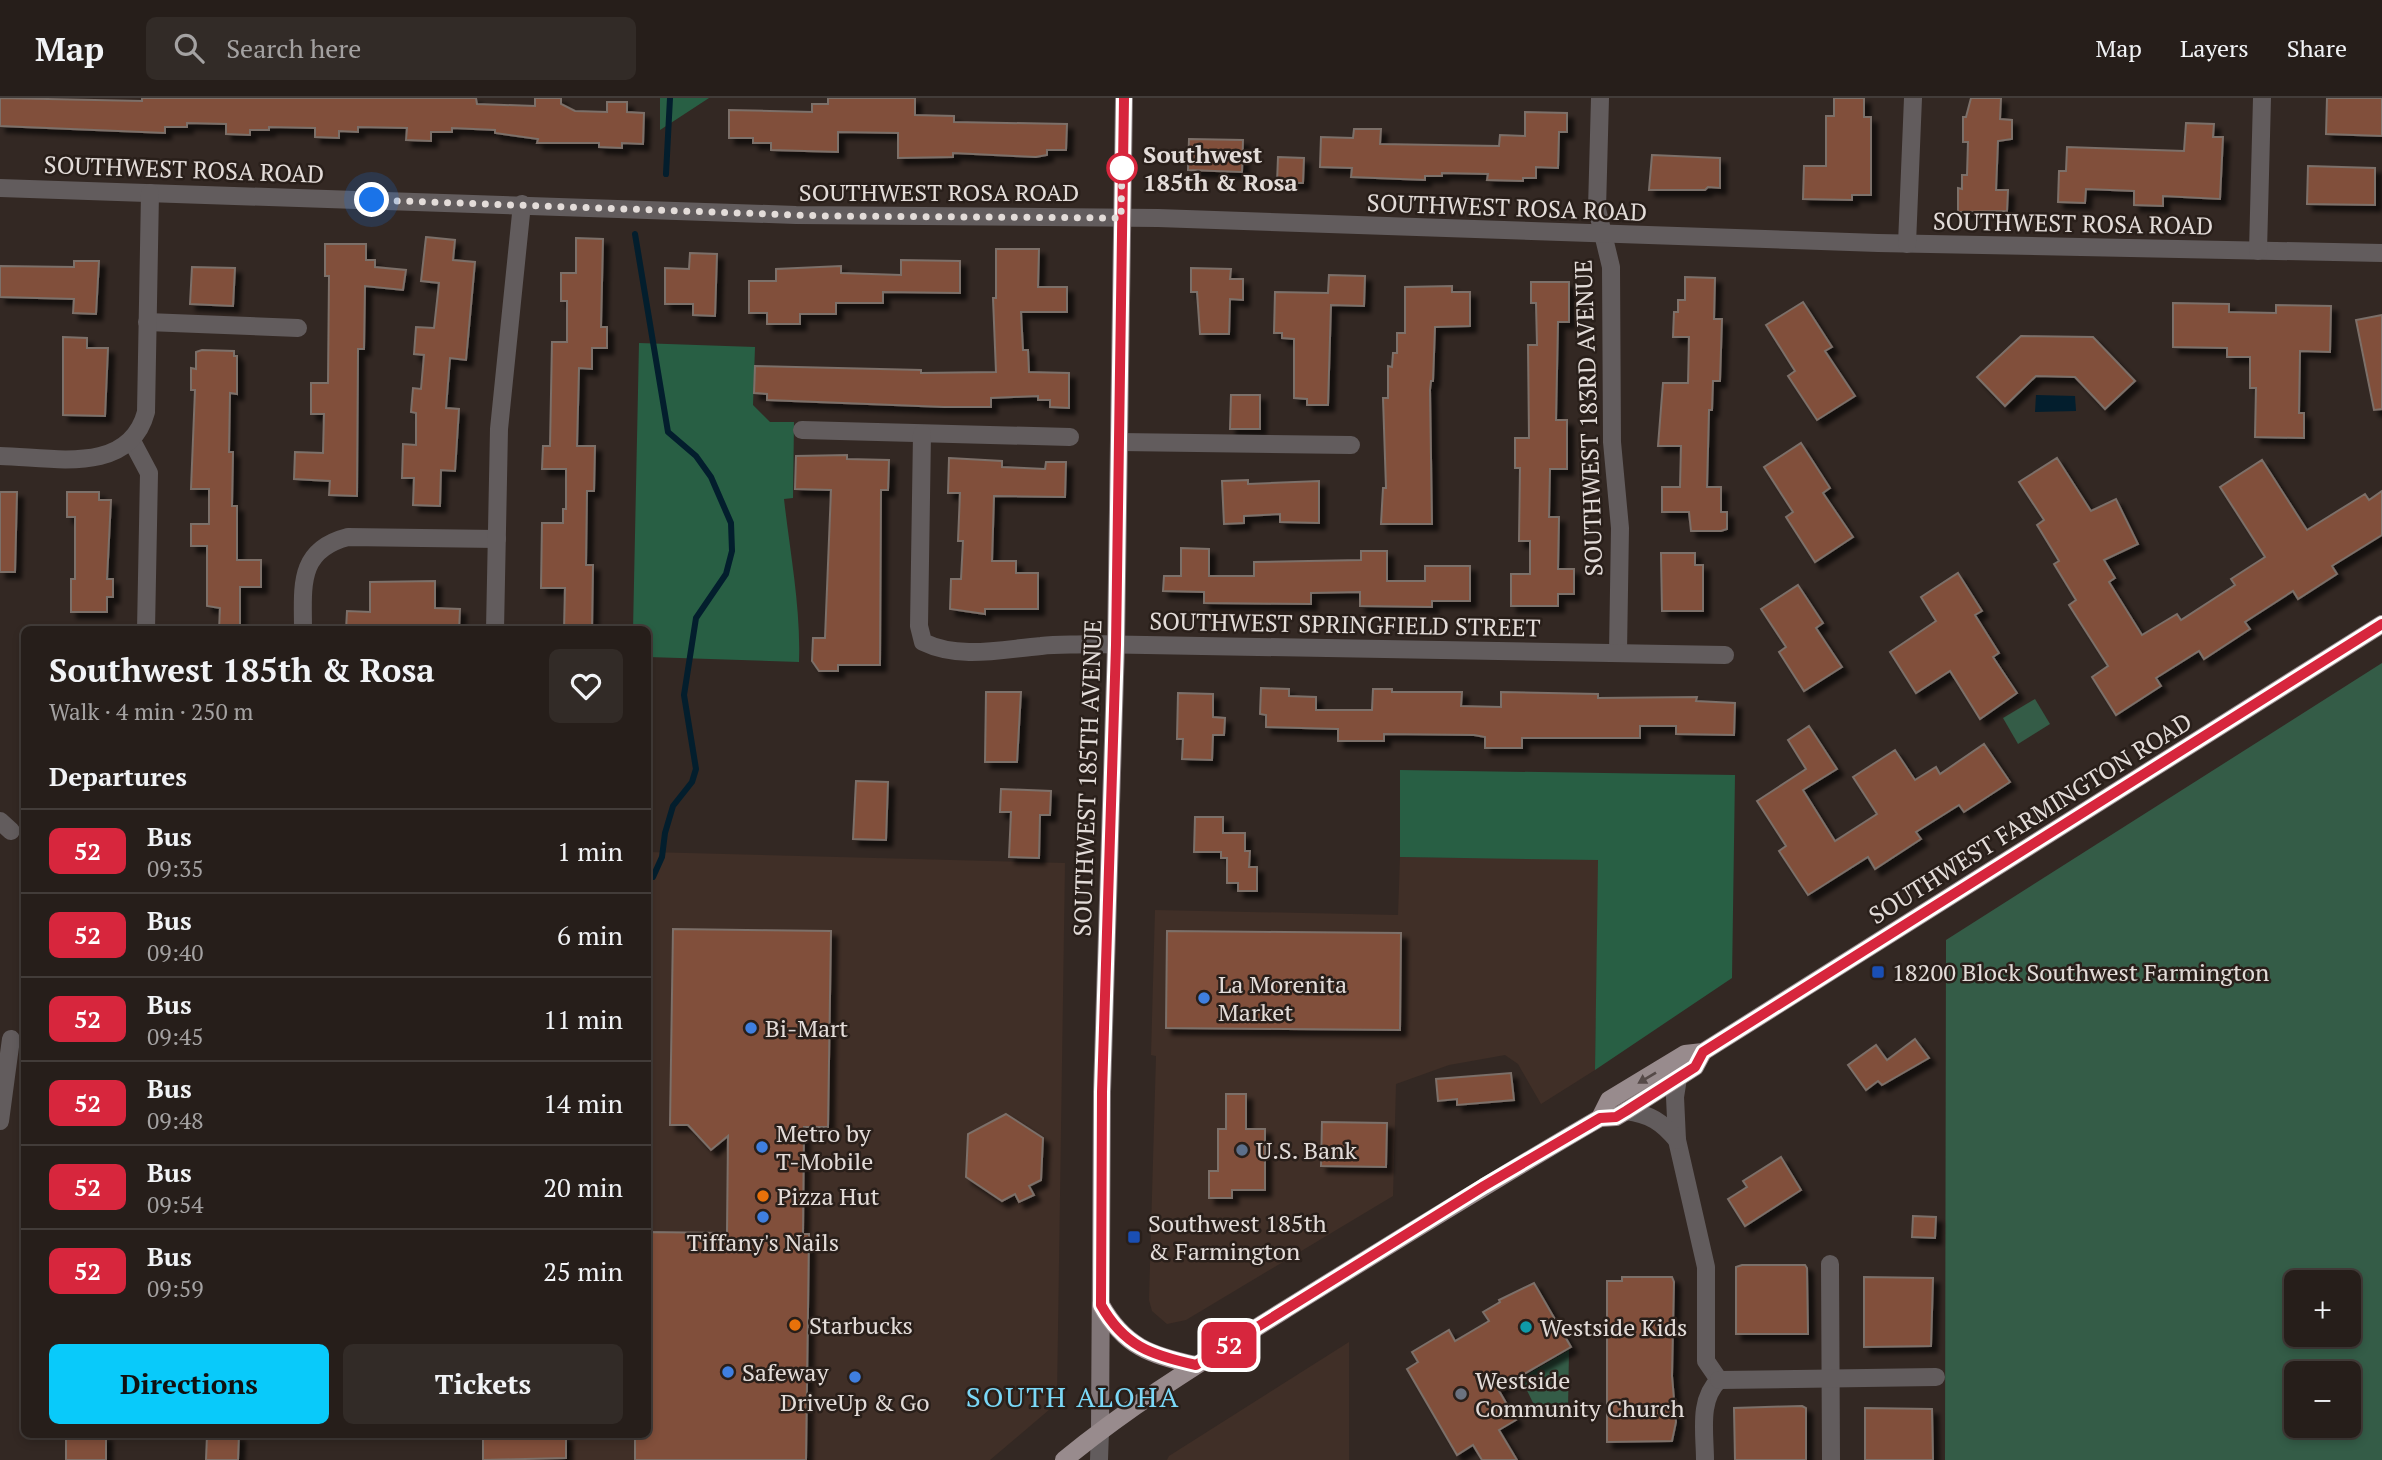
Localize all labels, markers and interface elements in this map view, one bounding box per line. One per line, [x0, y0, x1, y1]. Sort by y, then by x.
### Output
search box [146, 17, 636, 80]
text: Map [35, 27, 104, 70]
icon: search [170, 29, 208, 67]
text: Search here [226, 31, 361, 65]
text: Map [2095, 32, 2142, 64]
text: Layers [2180, 32, 2249, 64]
text: Share [2287, 32, 2347, 64]
place label: Southwest 185th & Rosa [1143, 138, 1298, 198]
street label: SOUTHWEST ROSA ROAD [43, 148, 325, 190]
marker: Southwest 185th & Rosa [1107, 153, 1137, 183]
street label: SOUTHWEST ROSA ROAD [799, 176, 1079, 208]
your location [354, 182, 389, 217]
street label: SOUTHWEST ROSA ROAD [1366, 186, 1648, 228]
street label: SOUTHWEST ROSA ROAD [1933, 205, 2213, 241]
street label: SOUTHWEST 183RD AVENUE [1566, 259, 1610, 577]
street label: SOUTHWEST SPRINGFIELD STREET [1149, 605, 1541, 643]
street label: SOUTHWEST 185TH AVENUE [1065, 619, 1109, 937]
text: Southwest 185th & Rosa [49, 648, 435, 691]
button: heart [549, 649, 623, 723]
text: Walk · 4 min · 250 m [49, 696, 253, 727]
street label: SOUTHWEST FARMINGTON ROAD [1862, 705, 2198, 931]
text: Departures [49, 759, 187, 793]
text: Bus [147, 819, 192, 853]
text: 1 min [557, 834, 623, 868]
text: 52 [74, 835, 101, 867]
text: 09:35 [147, 853, 204, 884]
text: Bus [147, 903, 192, 937]
text: 6 min [557, 918, 623, 952]
text: 52 [74, 919, 101, 951]
text: 09:40 [147, 937, 204, 968]
place label: 18200 Block Southwest Farmington [1892, 956, 2269, 988]
marker: 18200 Block Southwest Farmington [1870, 964, 1886, 980]
place label: La Morenita Market [1218, 968, 1347, 1028]
text: Bus [147, 987, 192, 1021]
marker: La Morenita Market [1196, 990, 1212, 1006]
text: 11 min [543, 1002, 623, 1036]
text: 52 [74, 1003, 101, 1035]
place label: Bi-Mart [765, 1012, 848, 1044]
marker: Bi-Mart [743, 1020, 759, 1036]
text: 09:45 [147, 1021, 204, 1052]
text: Bus [147, 1071, 192, 1105]
one-way arrow [1637, 1071, 1656, 1084]
text: 14 min [543, 1086, 623, 1120]
text: 52 [74, 1087, 101, 1119]
text: 09:48 [147, 1105, 204, 1136]
place label: Metro by T-Mobile [776, 1117, 873, 1177]
place label: U.S. Bank [1256, 1134, 1357, 1166]
marker: Metro by T-Mobile [754, 1139, 770, 1155]
marker: U.S. Bank [1234, 1142, 1250, 1158]
text: Bus [147, 1155, 192, 1189]
text: 20 min [543, 1170, 623, 1204]
text: 52 [74, 1171, 101, 1203]
place label: Pizza Hut [777, 1180, 880, 1212]
marker: Pizza Hut [755, 1188, 771, 1204]
text: 09:54 [147, 1189, 204, 1220]
place label: Southwest 185th & Farmington [1148, 1207, 1327, 1267]
marker: Tiffany's Nails [755, 1209, 771, 1225]
place label: Tiffany's Nails [687, 1226, 839, 1258]
marker: Southwest 185th & Farmington [1126, 1229, 1142, 1245]
text: Bus [147, 1239, 192, 1273]
text: 25 min [543, 1254, 623, 1288]
text: 52 [74, 1255, 101, 1287]
map controls [2284, 1270, 2361, 1438]
button: + [2284, 1270, 2361, 1347]
text: 09:59 [147, 1273, 204, 1304]
place label: Starbucks [809, 1309, 913, 1341]
place label: Westside Kids [1540, 1311, 1688, 1343]
marker: Starbucks [787, 1317, 803, 1333]
marker: Westside Kids [1518, 1319, 1534, 1335]
line badge: 52 [1198, 1322, 1260, 1368]
text: 52 [1215, 1329, 1243, 1361]
button: Directions [49, 1344, 329, 1424]
button: Tickets [343, 1344, 623, 1424]
place label: Safeway [742, 1356, 829, 1388]
button: − [2284, 1361, 2361, 1438]
marker: Safeway [720, 1364, 736, 1380]
place label: Westside Community Church [1475, 1364, 1684, 1424]
marker: DriveUp & Go [847, 1369, 863, 1385]
district label: SOUTH ALOHA [966, 1378, 1180, 1415]
place label: DriveUp & Go [780, 1386, 930, 1418]
marker: Westside Community Church [1453, 1386, 1469, 1402]

